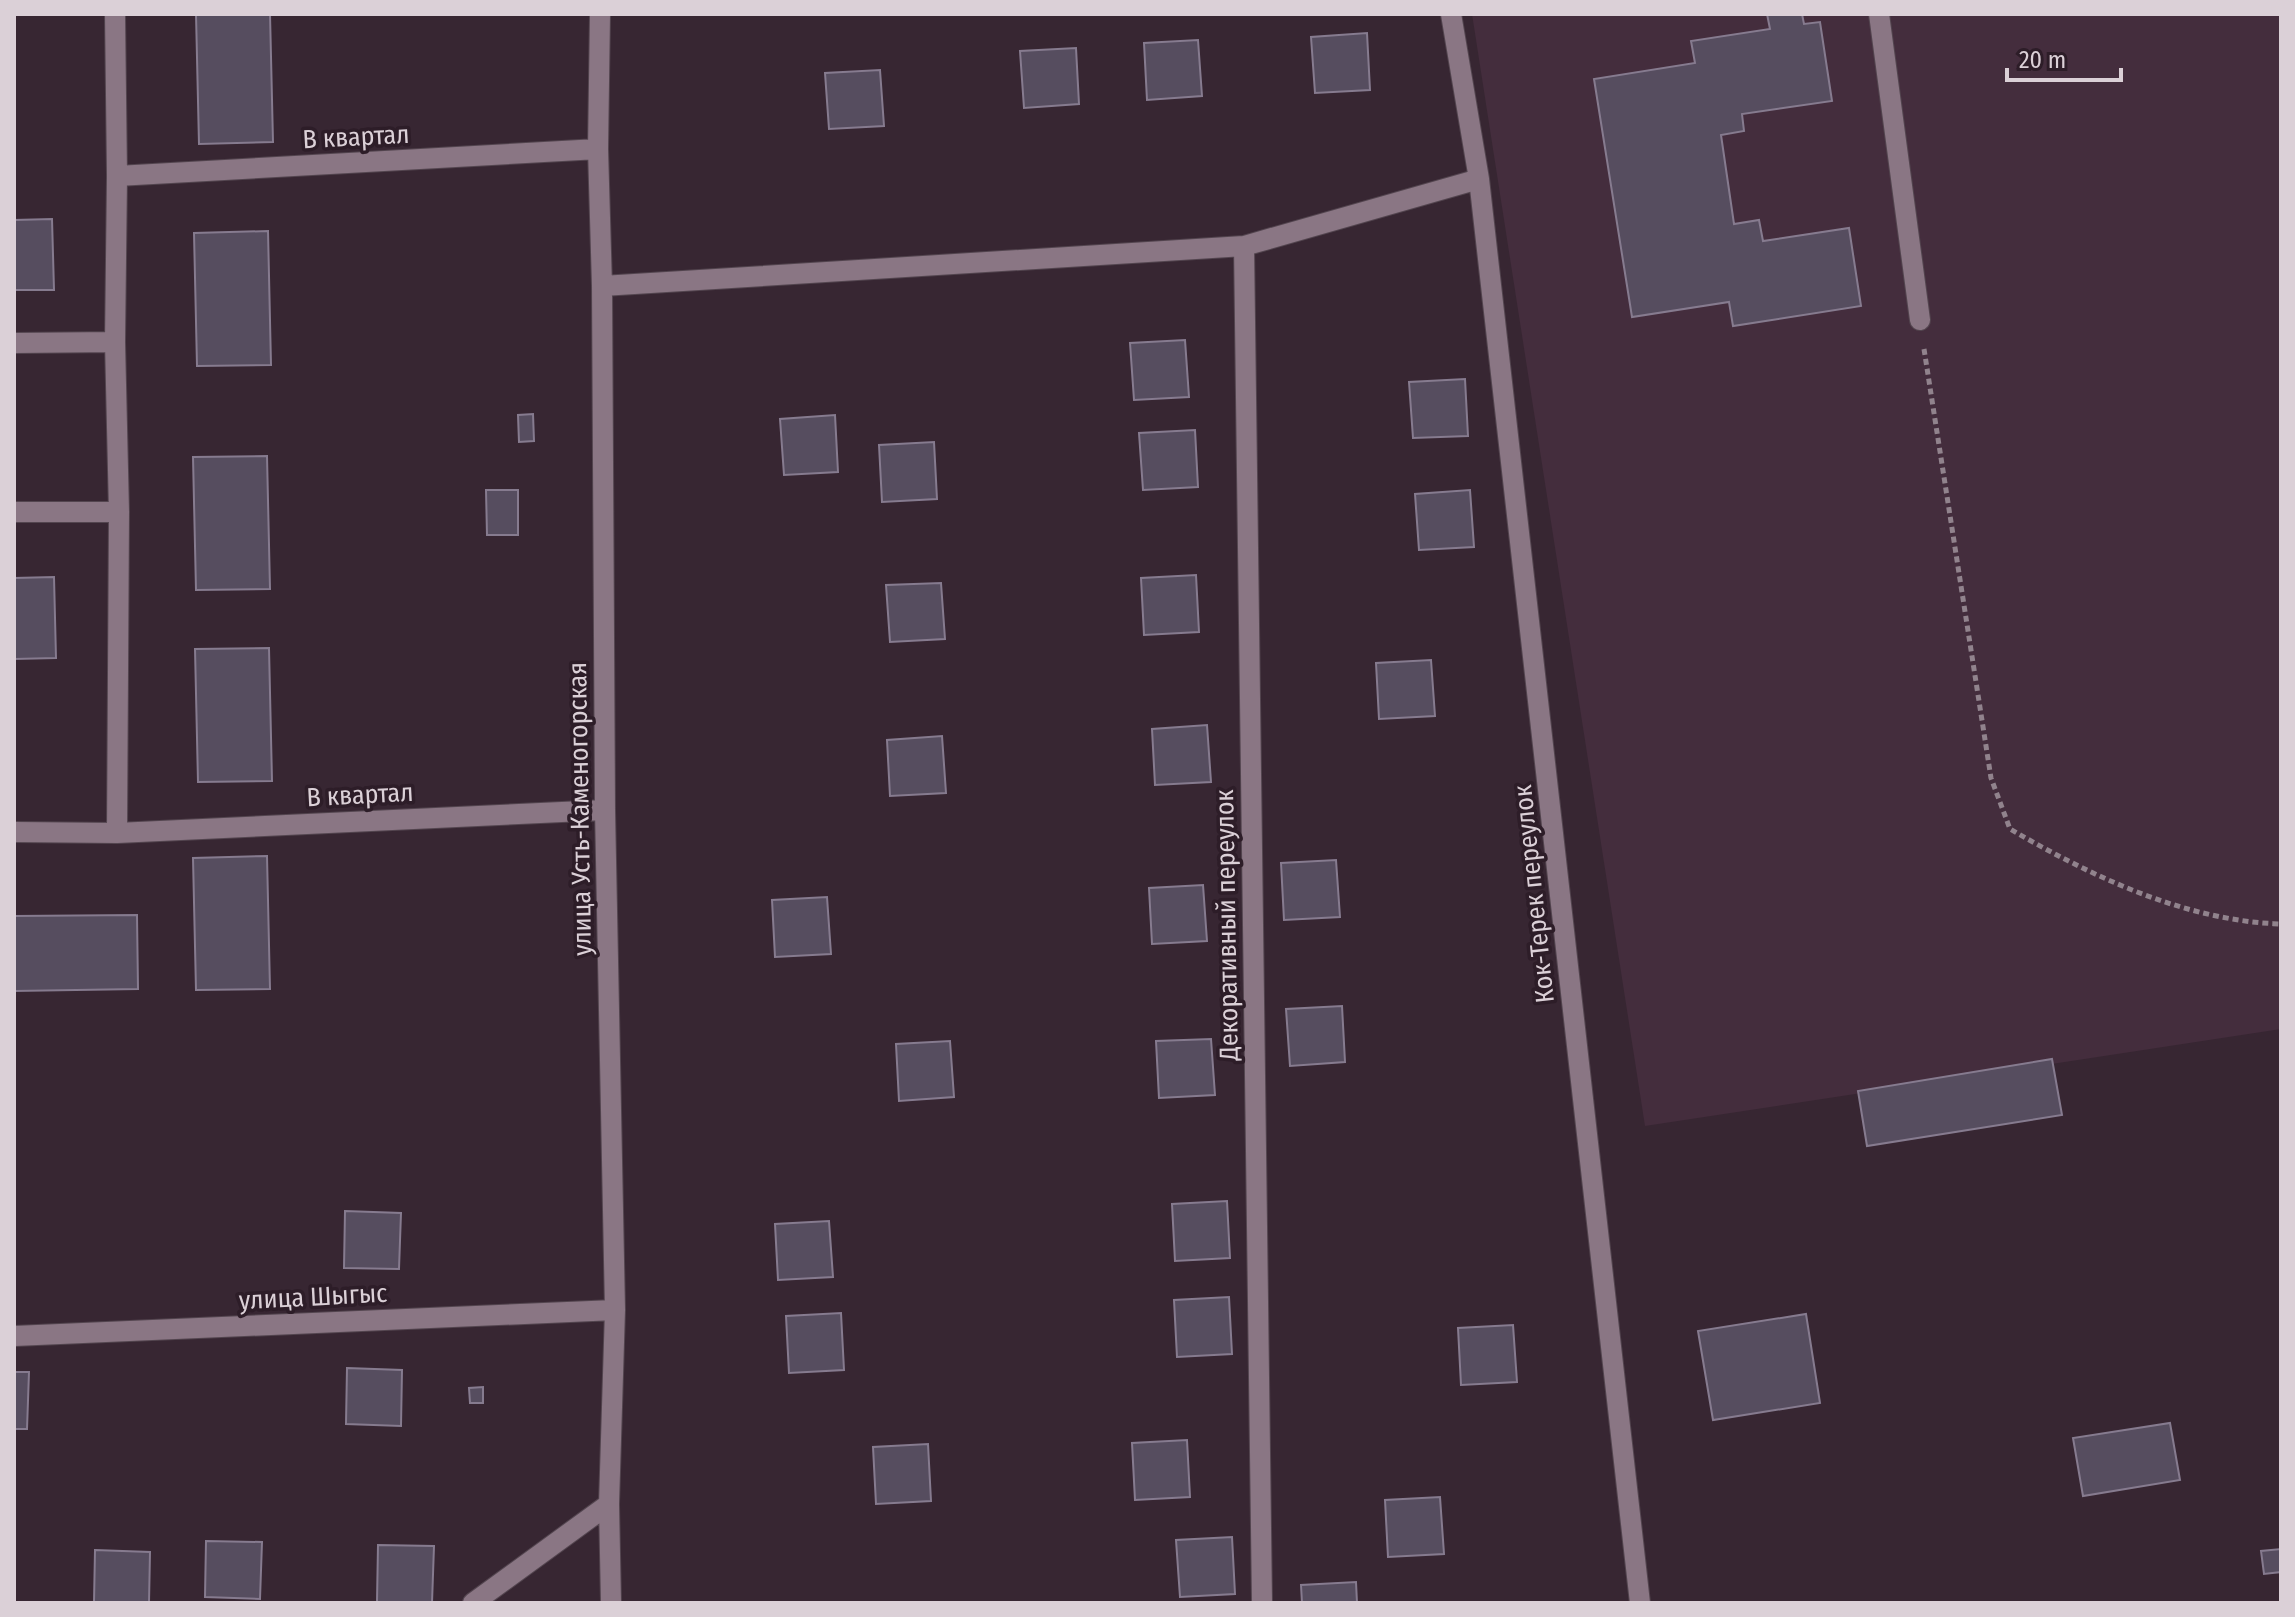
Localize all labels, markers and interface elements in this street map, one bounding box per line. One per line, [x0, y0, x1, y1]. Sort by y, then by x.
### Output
scale bar [2007, 32, 2121, 82]
text: 20 m [2019, 46, 2066, 74]
street label: В квартал [302, 119, 410, 155]
street label: улица Усть-Каменогорская [562, 662, 598, 956]
street label: В квартал [306, 777, 414, 813]
street label: Кок-Терек переулок [1507, 784, 1561, 1004]
street label: Декоративный переулок [1209, 789, 1245, 1062]
street label: улица Шыгыс [238, 1278, 388, 1316]

